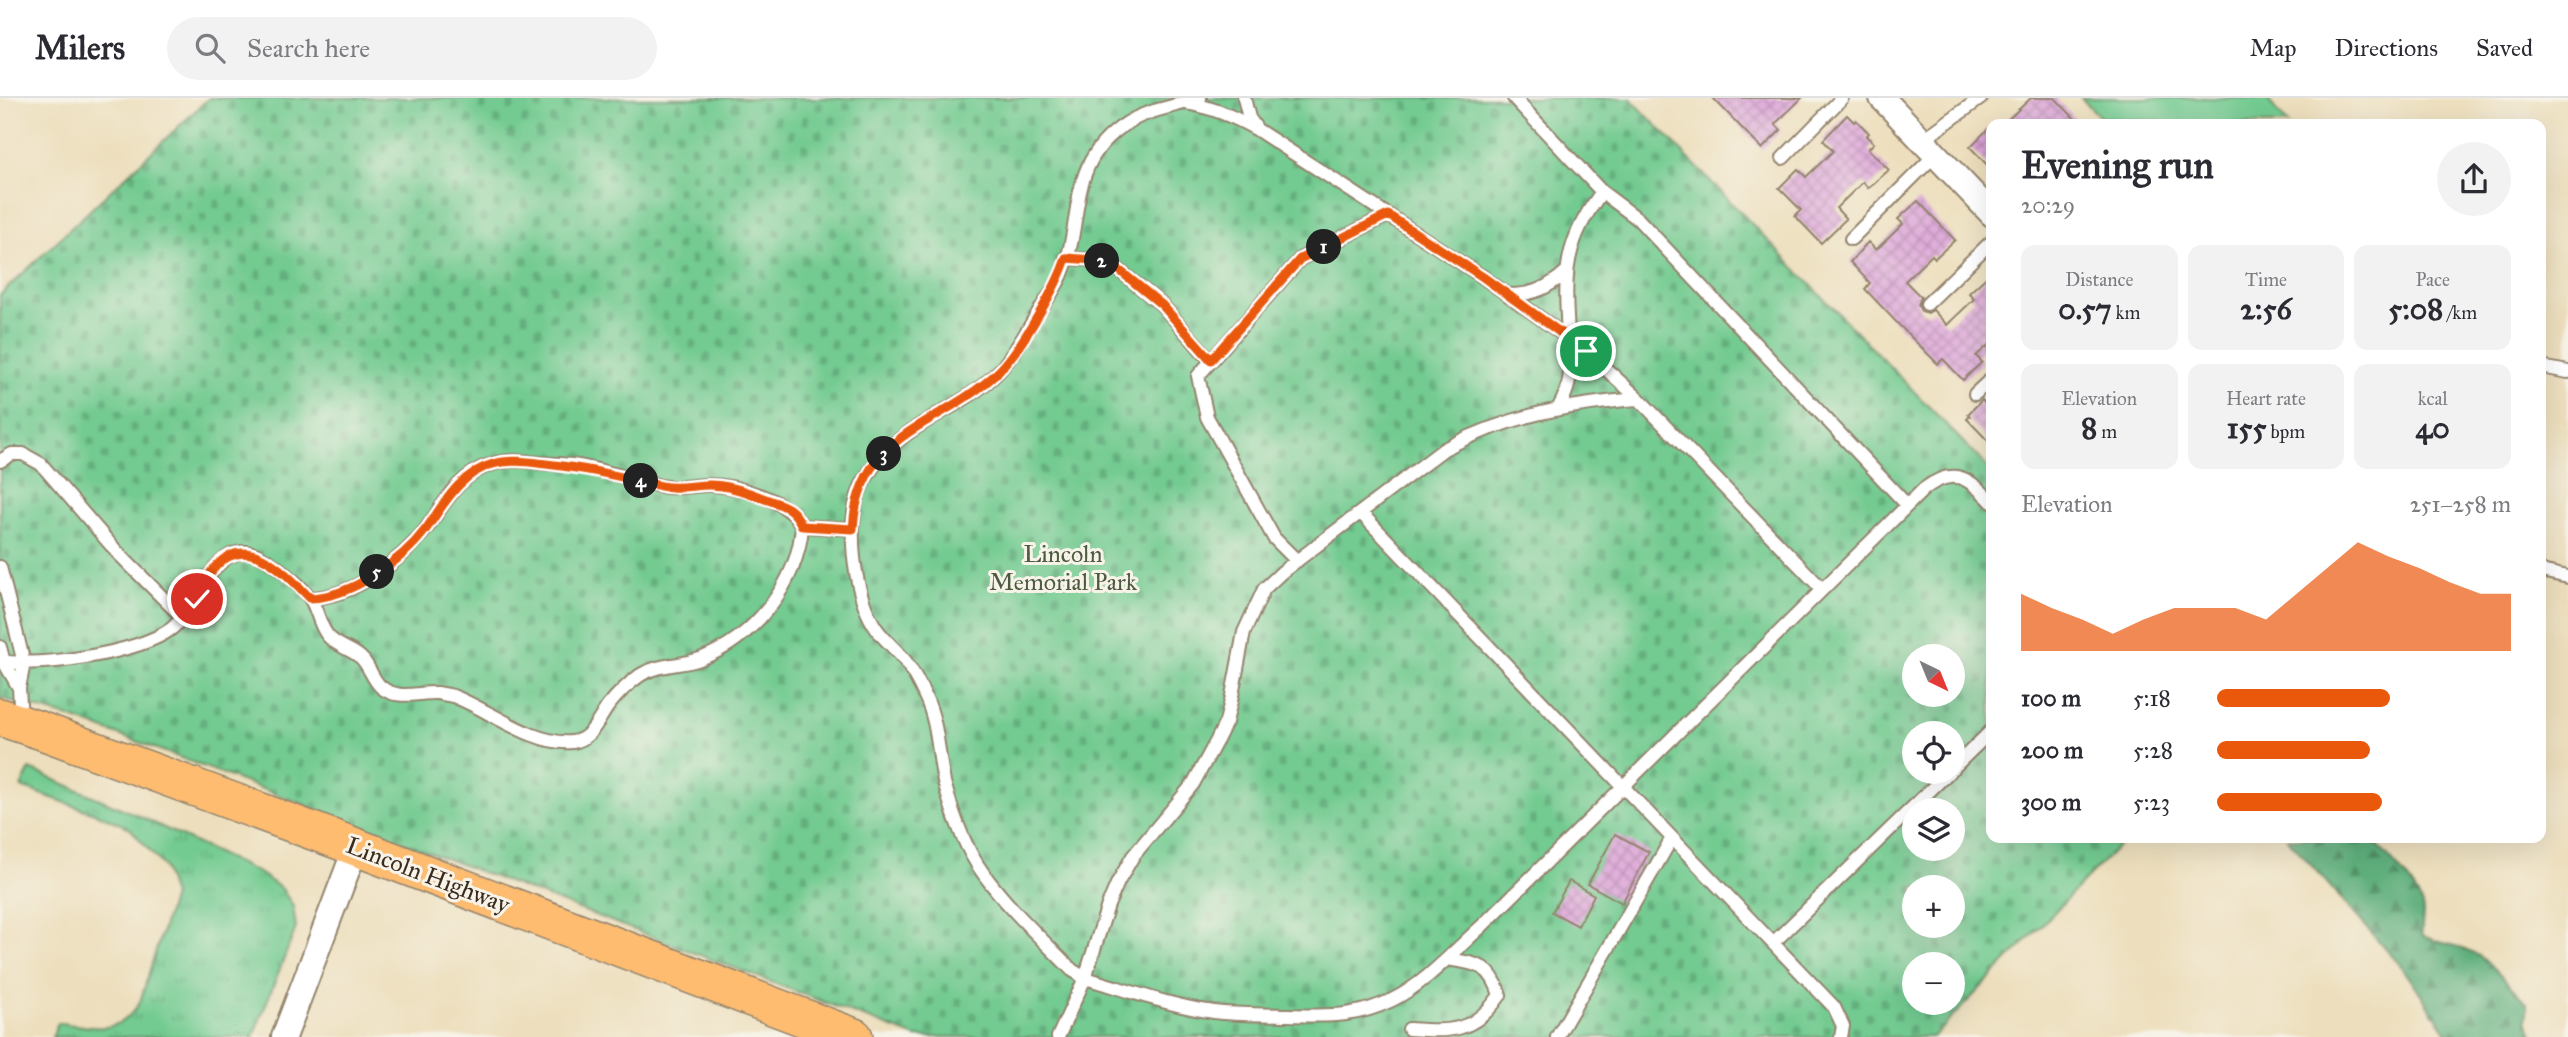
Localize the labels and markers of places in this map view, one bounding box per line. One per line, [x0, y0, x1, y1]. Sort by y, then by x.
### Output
pin: 1 [1306, 230, 1342, 264]
pin: 2 [1084, 244, 1120, 278]
pin [1556, 321, 1616, 381]
pin: 3 [866, 436, 902, 472]
pin: 4 [624, 464, 658, 498]
pin: 5 [360, 554, 394, 589]
pin [167, 569, 227, 629]

